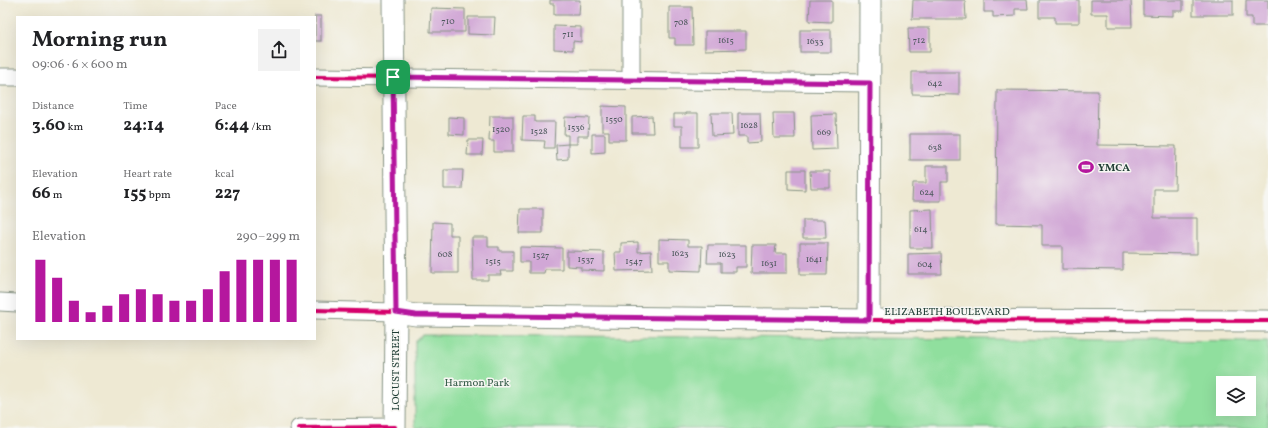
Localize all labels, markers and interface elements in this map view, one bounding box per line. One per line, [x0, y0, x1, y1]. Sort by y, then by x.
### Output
house number: 710 [441, 15, 455, 28]
house number: 708 [674, 16, 688, 29]
text: Morning run [32, 25, 167, 56]
house number: 711 [562, 28, 574, 41]
button: share [258, 29, 300, 71]
house number: 1615 [718, 34, 734, 47]
house number: 712 [913, 34, 926, 47]
house number: 1633 [806, 35, 824, 48]
text: 09:06 · 6 × 600 m [32, 56, 128, 74]
pin [376, 60, 410, 94]
icon: arrive [382, 66, 404, 88]
house number: 642 [928, 77, 942, 90]
text: Distance [32, 99, 74, 114]
text: Time [123, 99, 147, 114]
text: Pace [215, 99, 237, 114]
house number: 1550 [605, 113, 623, 126]
text: 3.60 [32, 114, 65, 137]
text: 24:14 [123, 114, 164, 137]
text: 6:44 [215, 114, 249, 137]
house number: 1628 [740, 119, 758, 132]
text: km [65, 120, 83, 135]
text: /km [249, 120, 271, 135]
house number: 1536 [568, 121, 585, 134]
house number: 1520 [492, 123, 511, 136]
house number: 1528 [530, 125, 548, 138]
house number: 669 [817, 126, 831, 139]
house number: 638 [928, 141, 942, 154]
sports icon: YMCA [1077, 158, 1095, 176]
place label: YMCA [1098, 161, 1130, 176]
text: Elevation [32, 167, 78, 182]
text: Heart rate [123, 167, 172, 182]
text: kcal [215, 167, 234, 182]
text: 66 [32, 182, 51, 205]
text: 155 [123, 182, 147, 205]
text: 227 [215, 182, 240, 205]
house number: 624 [920, 186, 934, 199]
text: m [51, 188, 63, 203]
text: bpm [147, 188, 171, 203]
house number: 614 [914, 223, 928, 236]
text: Elevation [32, 228, 86, 246]
text: 290–299 m [236, 228, 300, 246]
house number: 1623 [671, 247, 689, 260]
house number: 608 [438, 248, 453, 261]
house number: 1623 [718, 248, 736, 261]
house number: 1527 [533, 249, 549, 262]
house number: 1537 [578, 253, 594, 266]
house number: 1641 [806, 253, 822, 266]
house number: 1515 [485, 255, 501, 268]
house number: 1547 [625, 255, 643, 268]
house number: 1631 [761, 257, 777, 270]
house number: 604 [917, 258, 933, 271]
street label: ELIZABETH BOULEVARD [884, 305, 1010, 320]
street label: LOCUST STREET [389, 329, 404, 411]
park label: Harmon Park [444, 376, 510, 391]
map controls [1216, 376, 1256, 416]
button: layers [1216, 376, 1256, 416]

